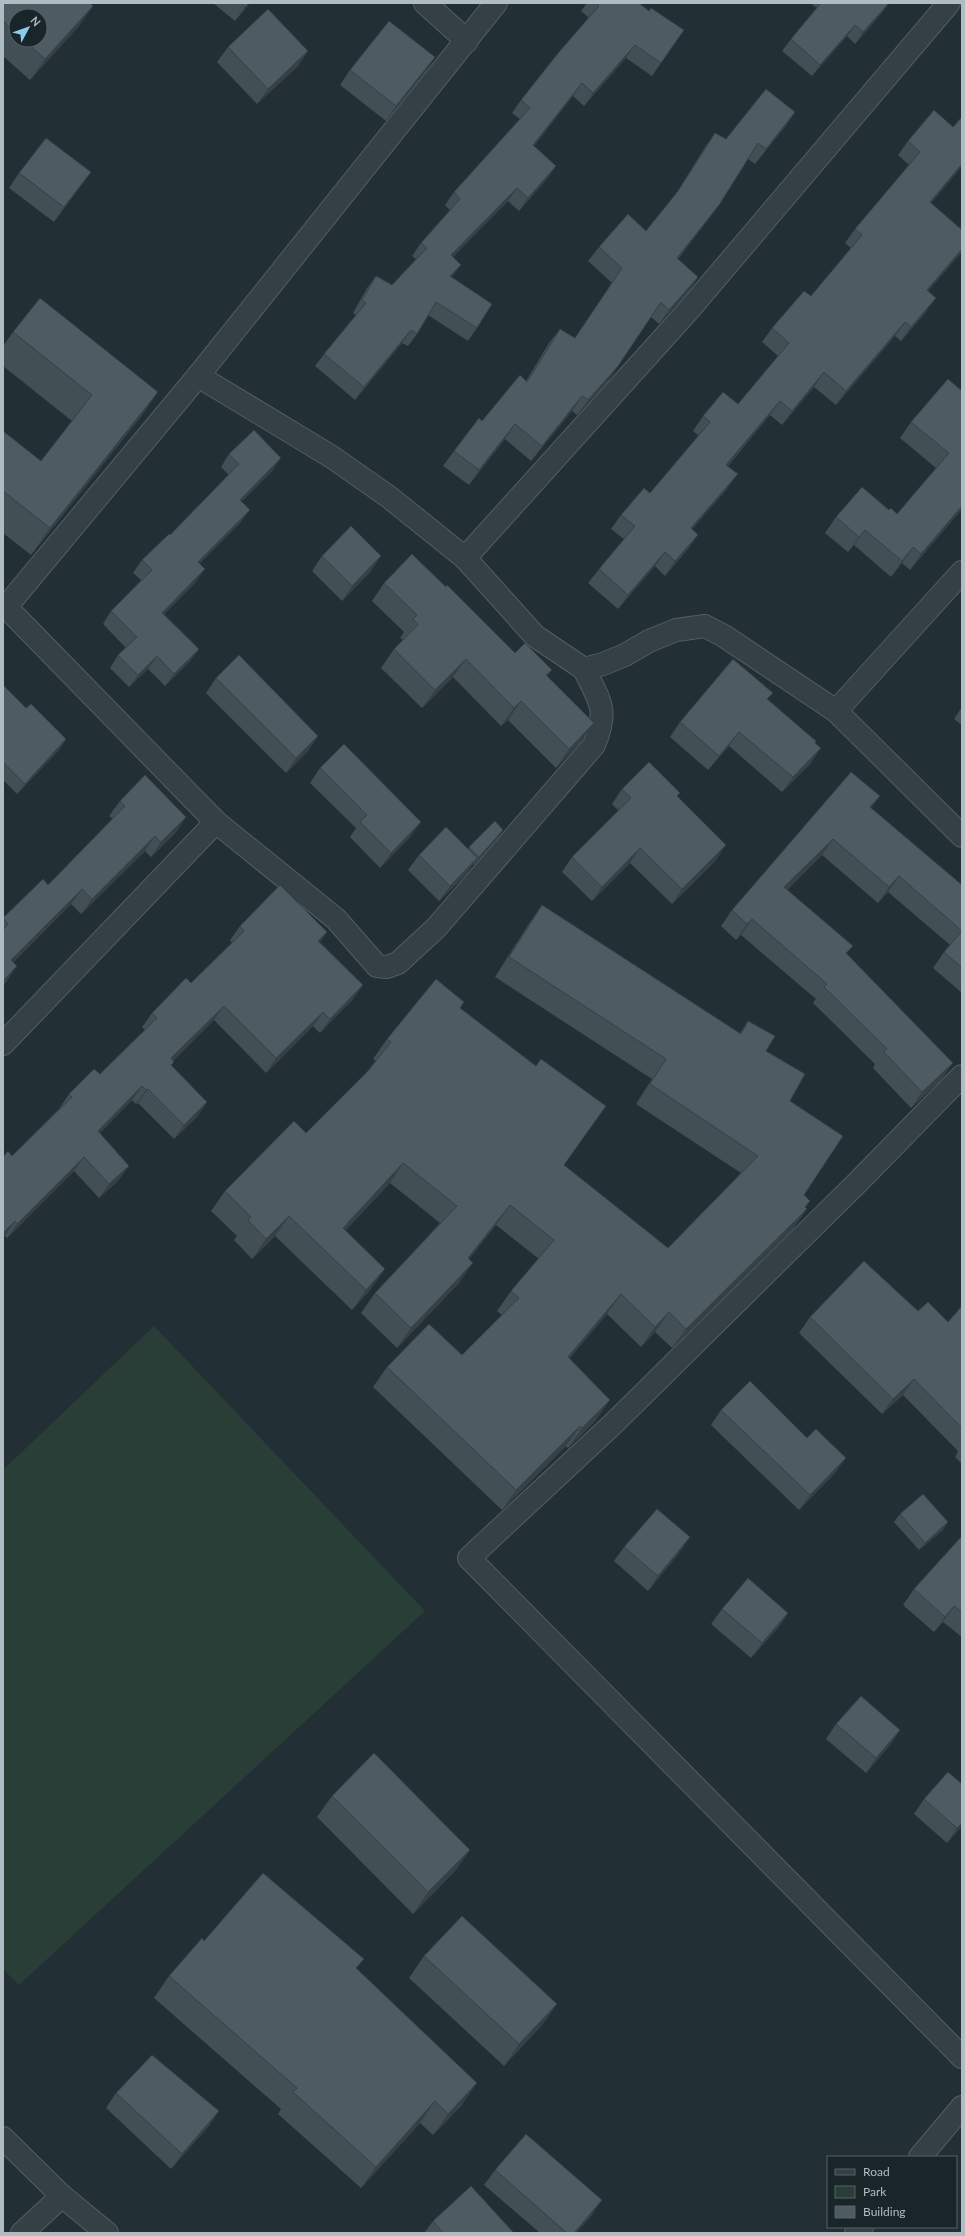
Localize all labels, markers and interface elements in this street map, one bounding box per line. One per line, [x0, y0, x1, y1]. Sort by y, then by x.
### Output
north arrow [8, 8, 48, 48]
text: N [28, 14, 44, 29]
legend [827, 2156, 957, 2228]
text: Road [863, 2164, 890, 2179]
text: Park [863, 2184, 887, 2199]
text: Building [863, 2204, 906, 2219]

